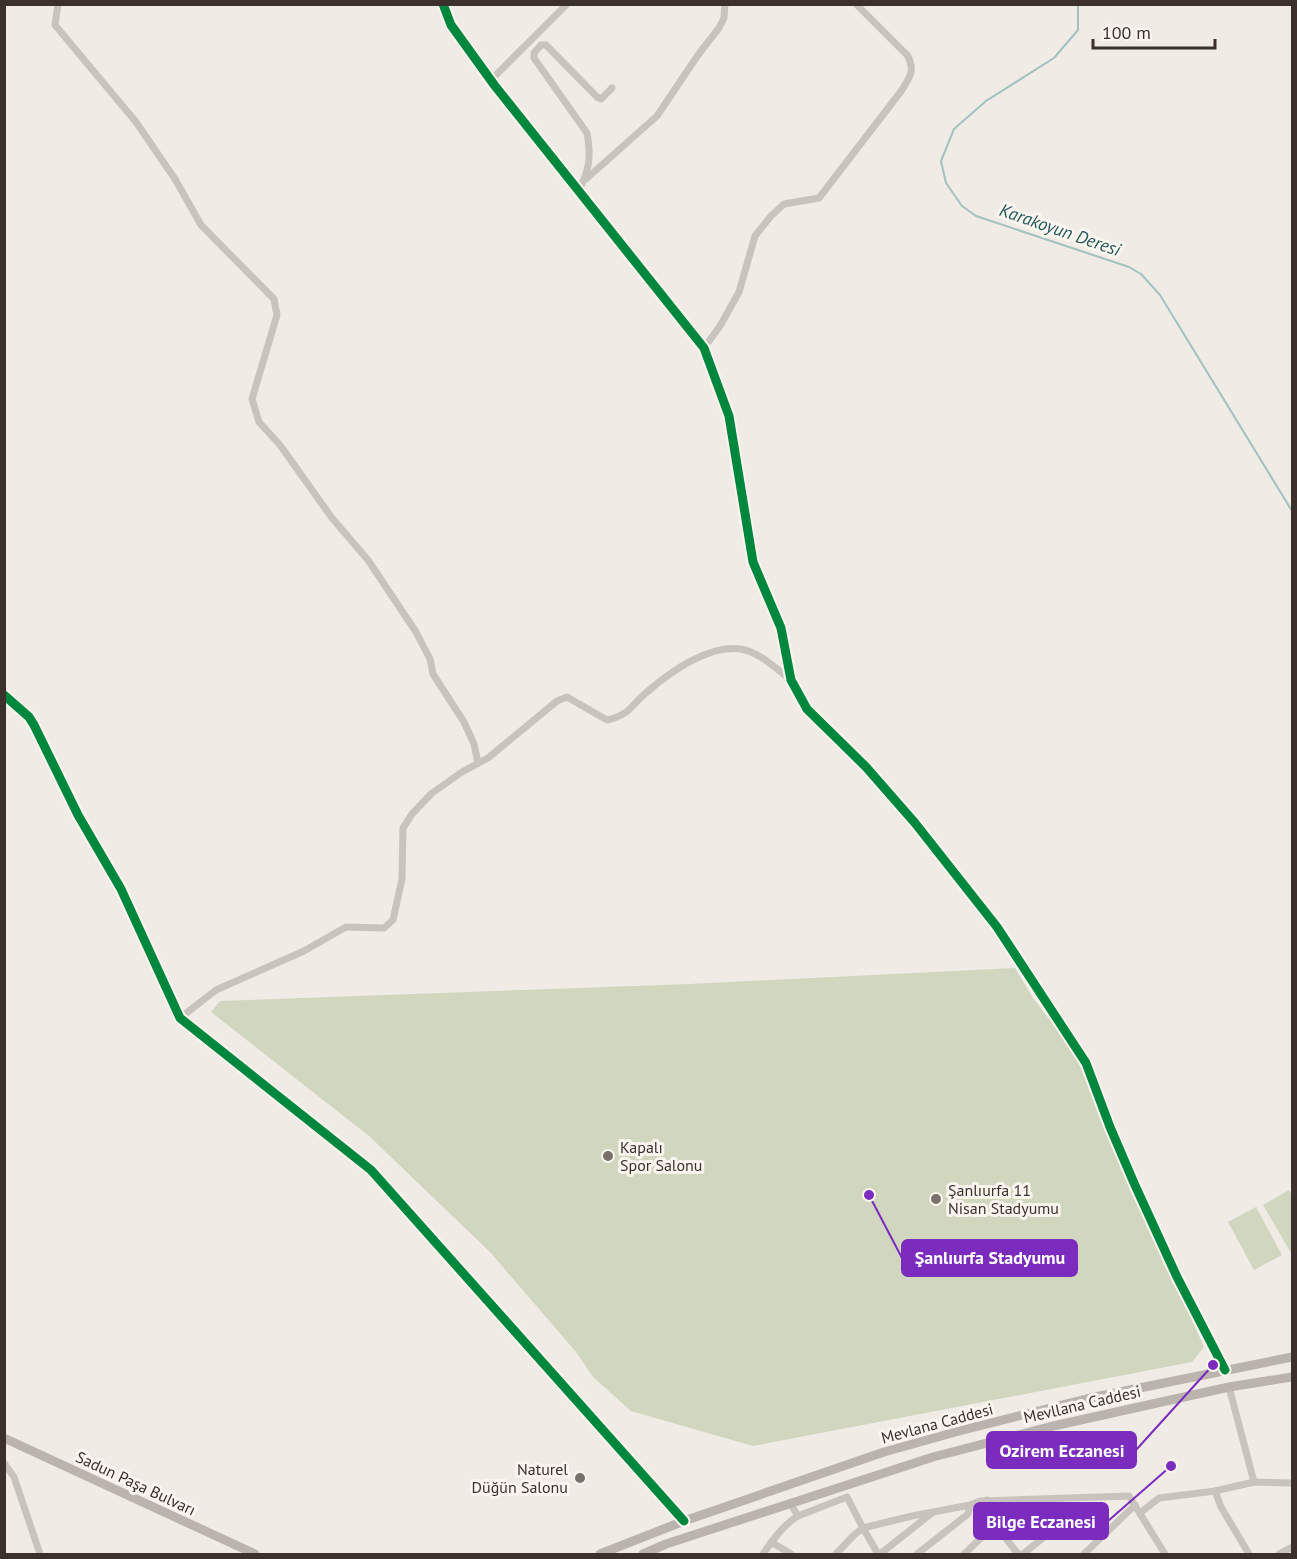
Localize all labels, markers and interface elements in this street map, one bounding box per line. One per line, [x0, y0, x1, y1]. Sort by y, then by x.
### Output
scale bar [1093, 12, 1214, 50]
text: 100 m [1102, 21, 1151, 44]
water label: Karakoyun Deresi [997, 198, 1125, 261]
place label: Kapalı Spor Salonu [620, 1137, 703, 1175]
marker: Kapalı Spor Salonu [601, 1149, 615, 1163]
place label: Şanlıurfa 11 Nisan Stadyumu [948, 1180, 1059, 1218]
marker: Şanlıurfa 11 Nisan Stadyumu [929, 1192, 943, 1206]
callout: Şanlıurfa Stadyumu [902, 1240, 1077, 1276]
text: Şanlıurfa Stadyumu [915, 1246, 1065, 1269]
street label: Mevllana Caddesi [1022, 1381, 1142, 1427]
street label: Mevlana Caddesi [879, 1398, 995, 1448]
callout: Ozirem Eczanesi [987, 1432, 1136, 1468]
text: Ozirem Eczanesi [1000, 1439, 1124, 1462]
street label: Sadun Paşa Bulvarı [73, 1446, 199, 1520]
place label: Naturel Düğün Salonu [472, 1459, 568, 1497]
marker: Naturel Düğün Salonu [573, 1471, 587, 1485]
callout: Bilge Eczanesi [974, 1503, 1108, 1539]
text: Bilge Eczanesi [986, 1510, 1096, 1533]

